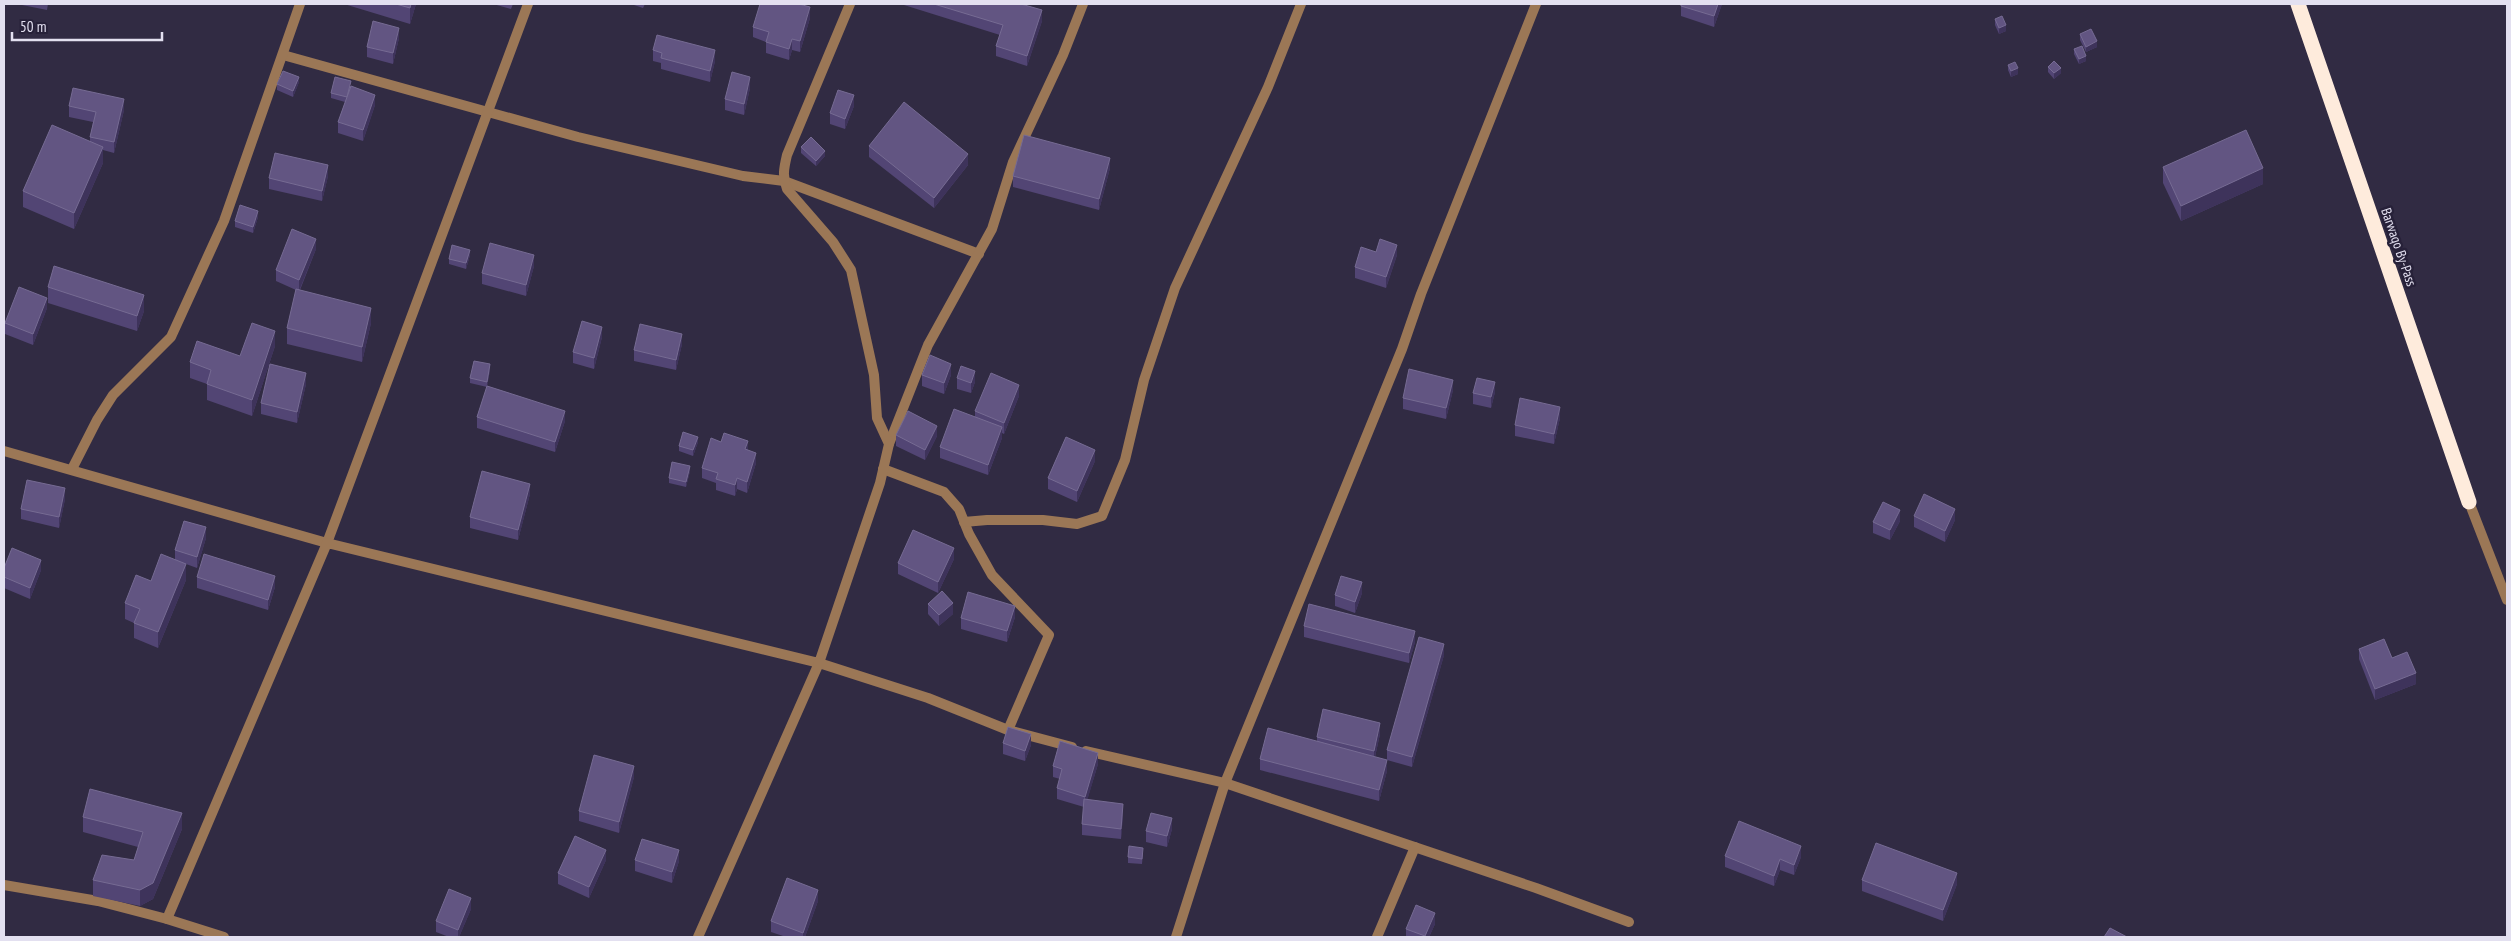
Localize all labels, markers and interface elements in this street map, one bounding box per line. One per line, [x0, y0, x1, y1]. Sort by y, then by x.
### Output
scale bar [12, 10, 162, 42]
text: 50 m [20, 17, 46, 36]
street label: Barwaqo By-Pass [2377, 205, 2421, 289]

